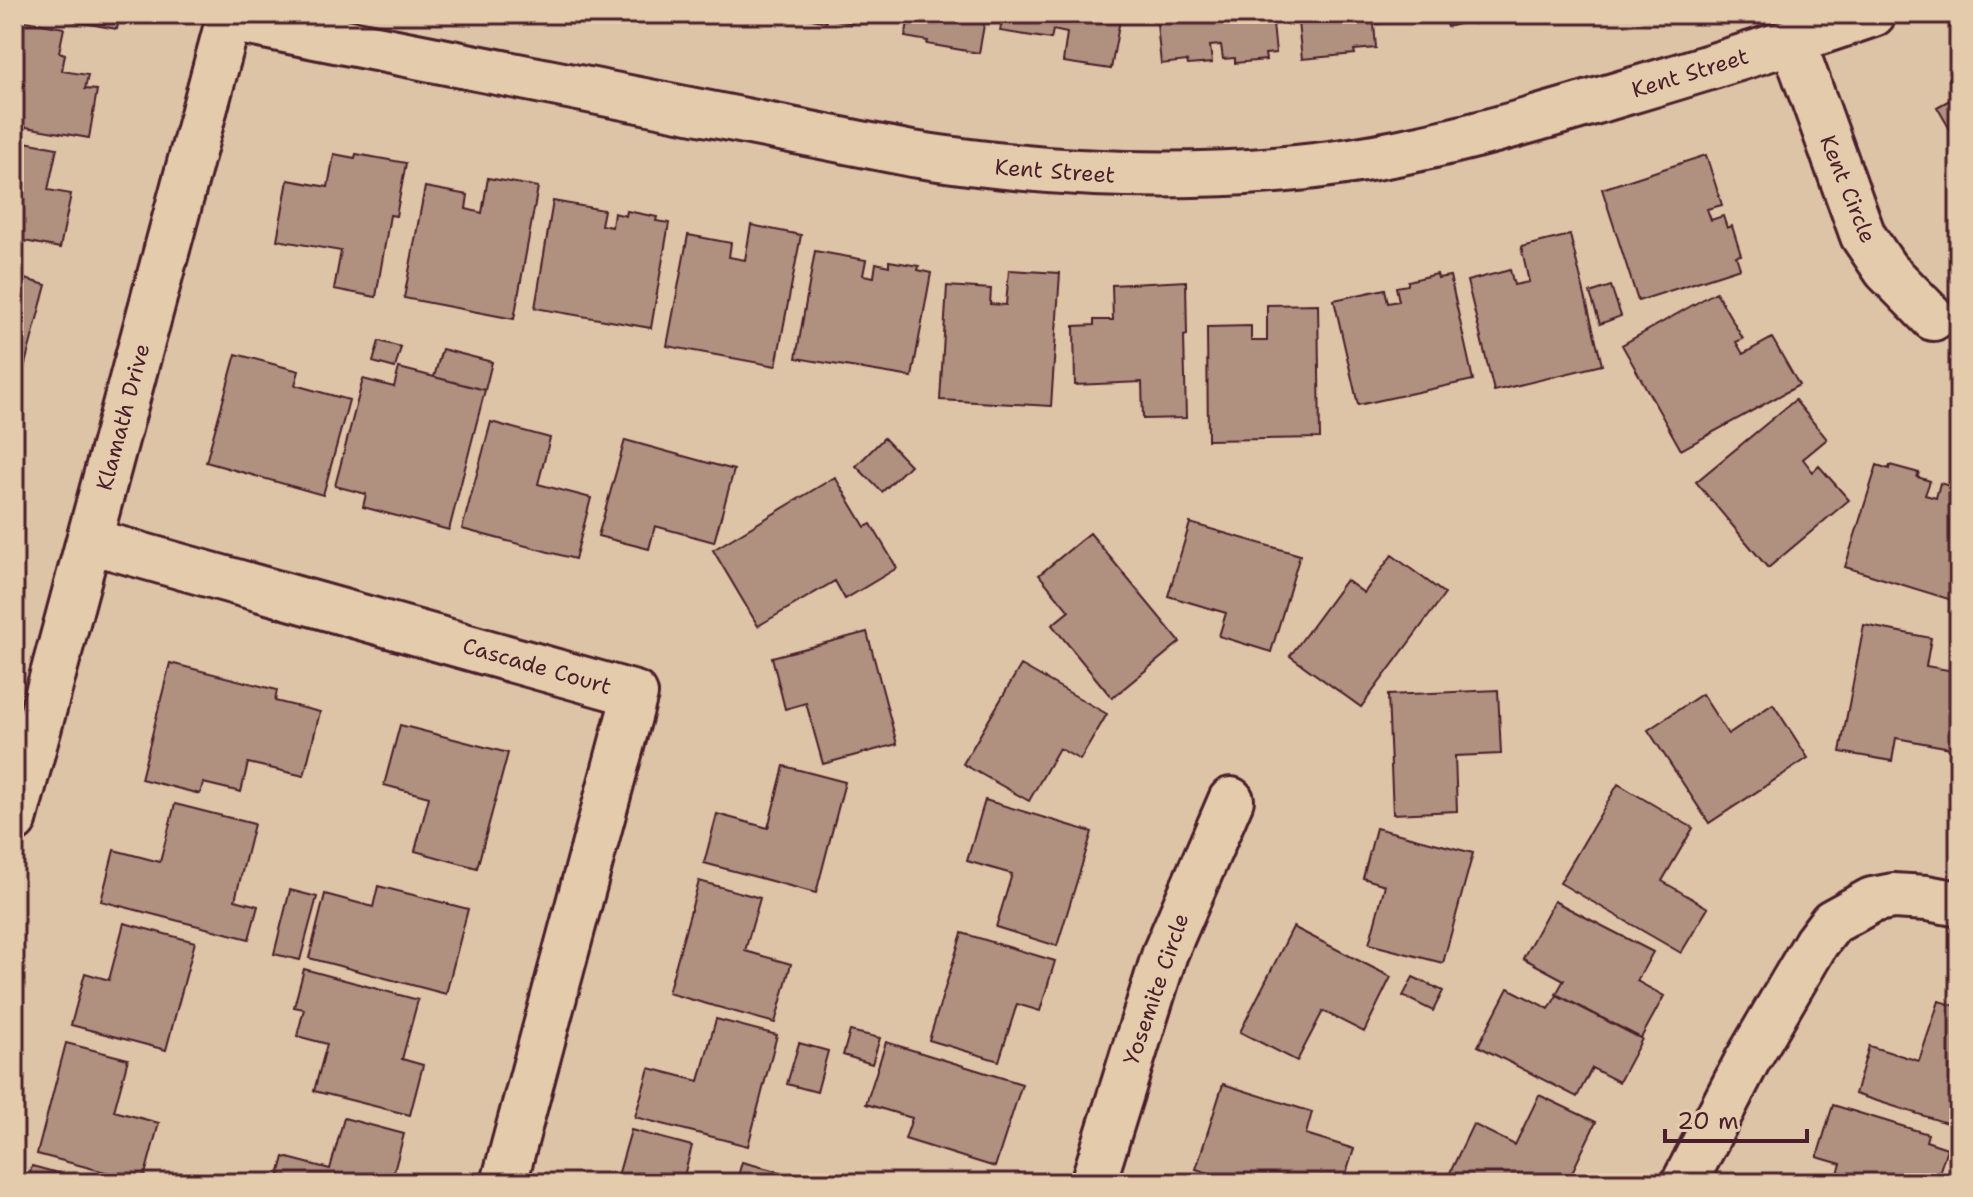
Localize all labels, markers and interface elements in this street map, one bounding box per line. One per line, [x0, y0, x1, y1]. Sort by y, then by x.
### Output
street label: Kent Street [1628, 41, 1752, 105]
street label: Kent Circle [1813, 131, 1883, 247]
street label: Kent Street [994, 152, 1116, 190]
street label: Klamath Drive [89, 340, 157, 494]
street label: Cascade Court [459, 631, 615, 701]
street label: Yosemite Circle [1116, 909, 1196, 1069]
scale bar [1665, 1093, 1807, 1143]
text: 20 m [1677, 1105, 1739, 1137]

